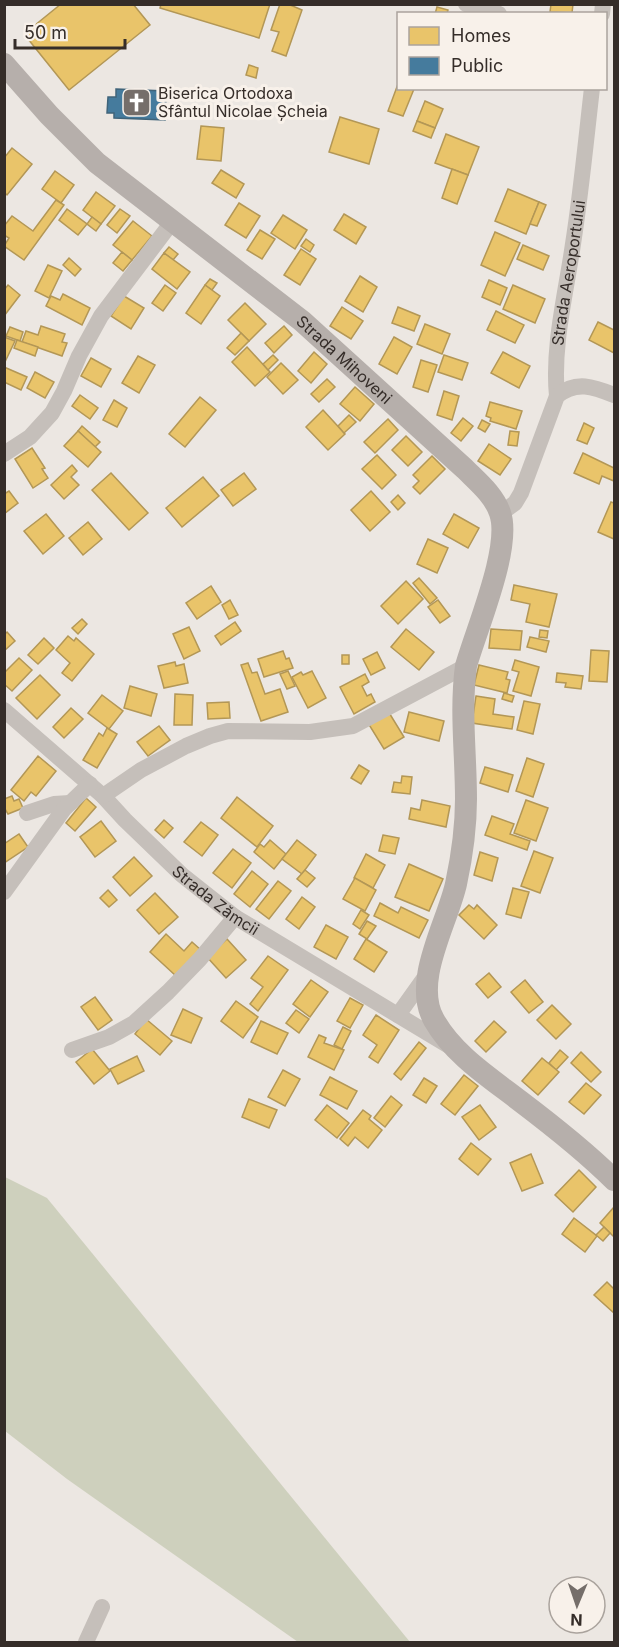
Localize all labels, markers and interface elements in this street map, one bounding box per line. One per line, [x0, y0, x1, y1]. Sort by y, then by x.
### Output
scale bar [15, 12, 124, 50]
legend [397, 12, 607, 90]
text: 50 m [24, 22, 67, 43]
text: Homes [451, 25, 511, 46]
text: Public [451, 55, 503, 76]
place label: Biserica Ortodoxa Sfântul Nicolae Șcheia [158, 83, 328, 121]
church icon: Biserica Ortodoxa Sfântul Nicolae Șcheia [121, 86, 153, 118]
street label: Strada Aeroportului [547, 199, 589, 347]
street label: Strada Mihoveni [292, 311, 396, 408]
street label: Strada Zămcii [168, 861, 263, 939]
north arrow [547, 1575, 607, 1635]
text: N [570, 1610, 583, 1630]

